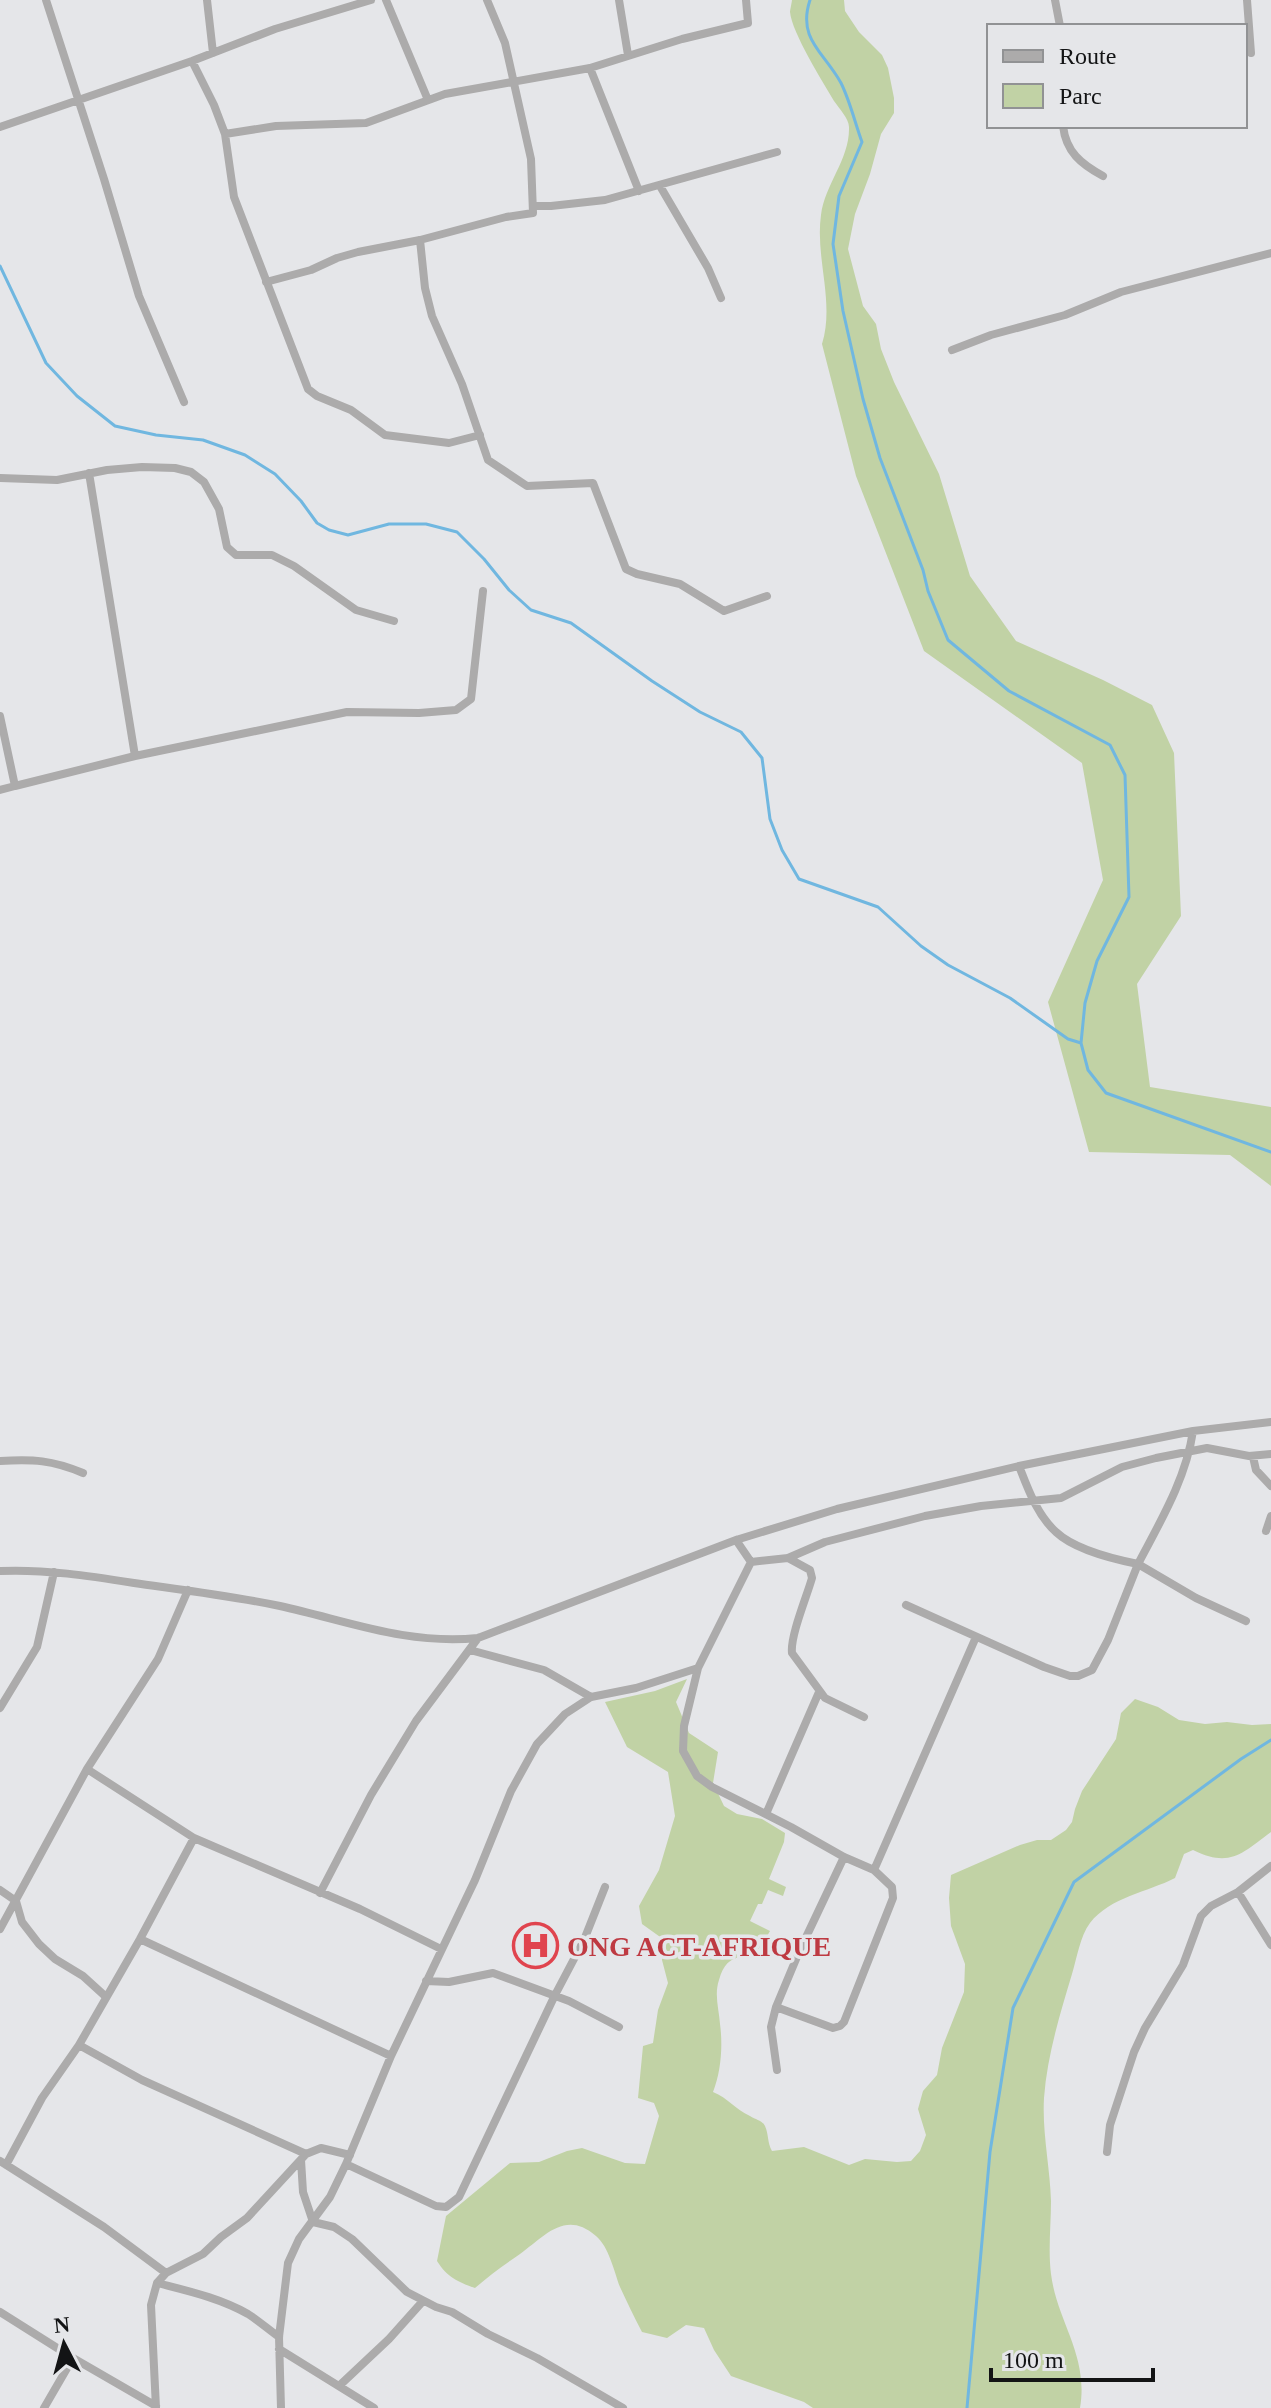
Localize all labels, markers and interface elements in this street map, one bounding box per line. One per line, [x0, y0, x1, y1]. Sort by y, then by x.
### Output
legend [987, 24, 1247, 128]
text: Route [1059, 43, 1116, 69]
text: Parc [1059, 83, 1102, 109]
hospital icon: ONG ACT-AFRIQUE [512, 1922, 560, 1970]
place label: ONG ACT-AFRIQUE [567, 1931, 831, 1962]
north arrow [24, 2304, 104, 2384]
text: N [53, 2311, 71, 2338]
scale bar [991, 2332, 1153, 2382]
text: 100 m [1003, 2347, 1064, 2373]

